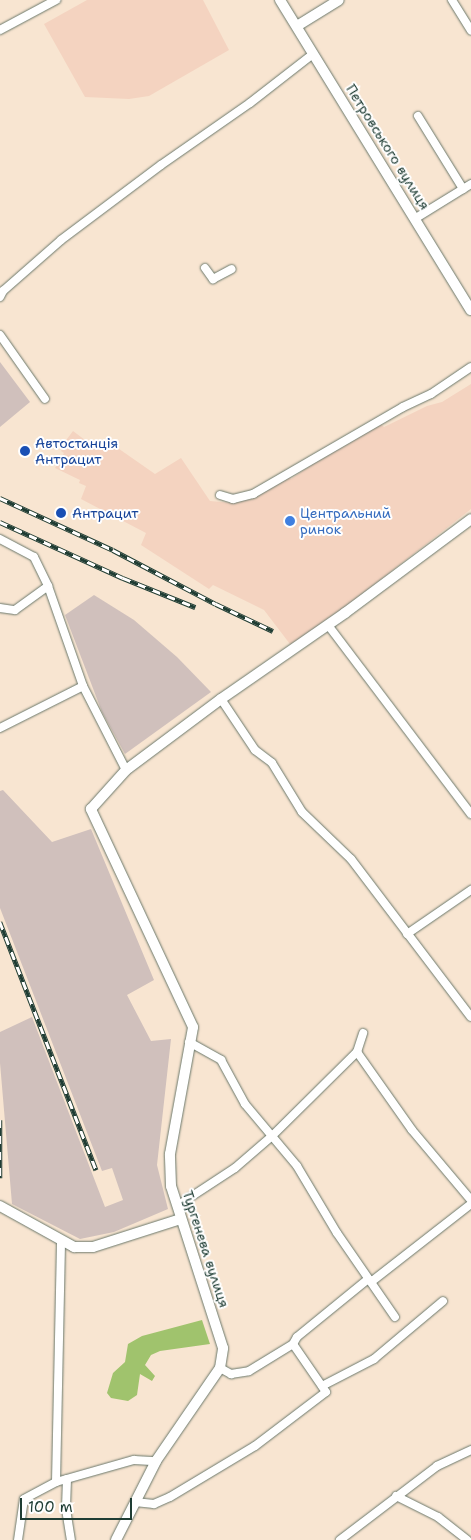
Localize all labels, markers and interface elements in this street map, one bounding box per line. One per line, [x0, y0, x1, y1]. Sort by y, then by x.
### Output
street label: Петровського вулиця [343, 81, 433, 213]
place label: Автостанція Антрацит [35, 435, 118, 468]
marker: Автостанція Антрацит [19, 445, 31, 457]
place label: Антрацит [72, 505, 138, 521]
place label: Центральний ринок [300, 505, 391, 538]
marker: Антрацит [54, 506, 68, 520]
marker: Центральний ринок [284, 515, 296, 527]
street label: Тургенева вулиця [179, 1188, 233, 1310]
scale bar [22, 1488, 135, 1520]
text: 100 m [28, 1497, 73, 1517]

